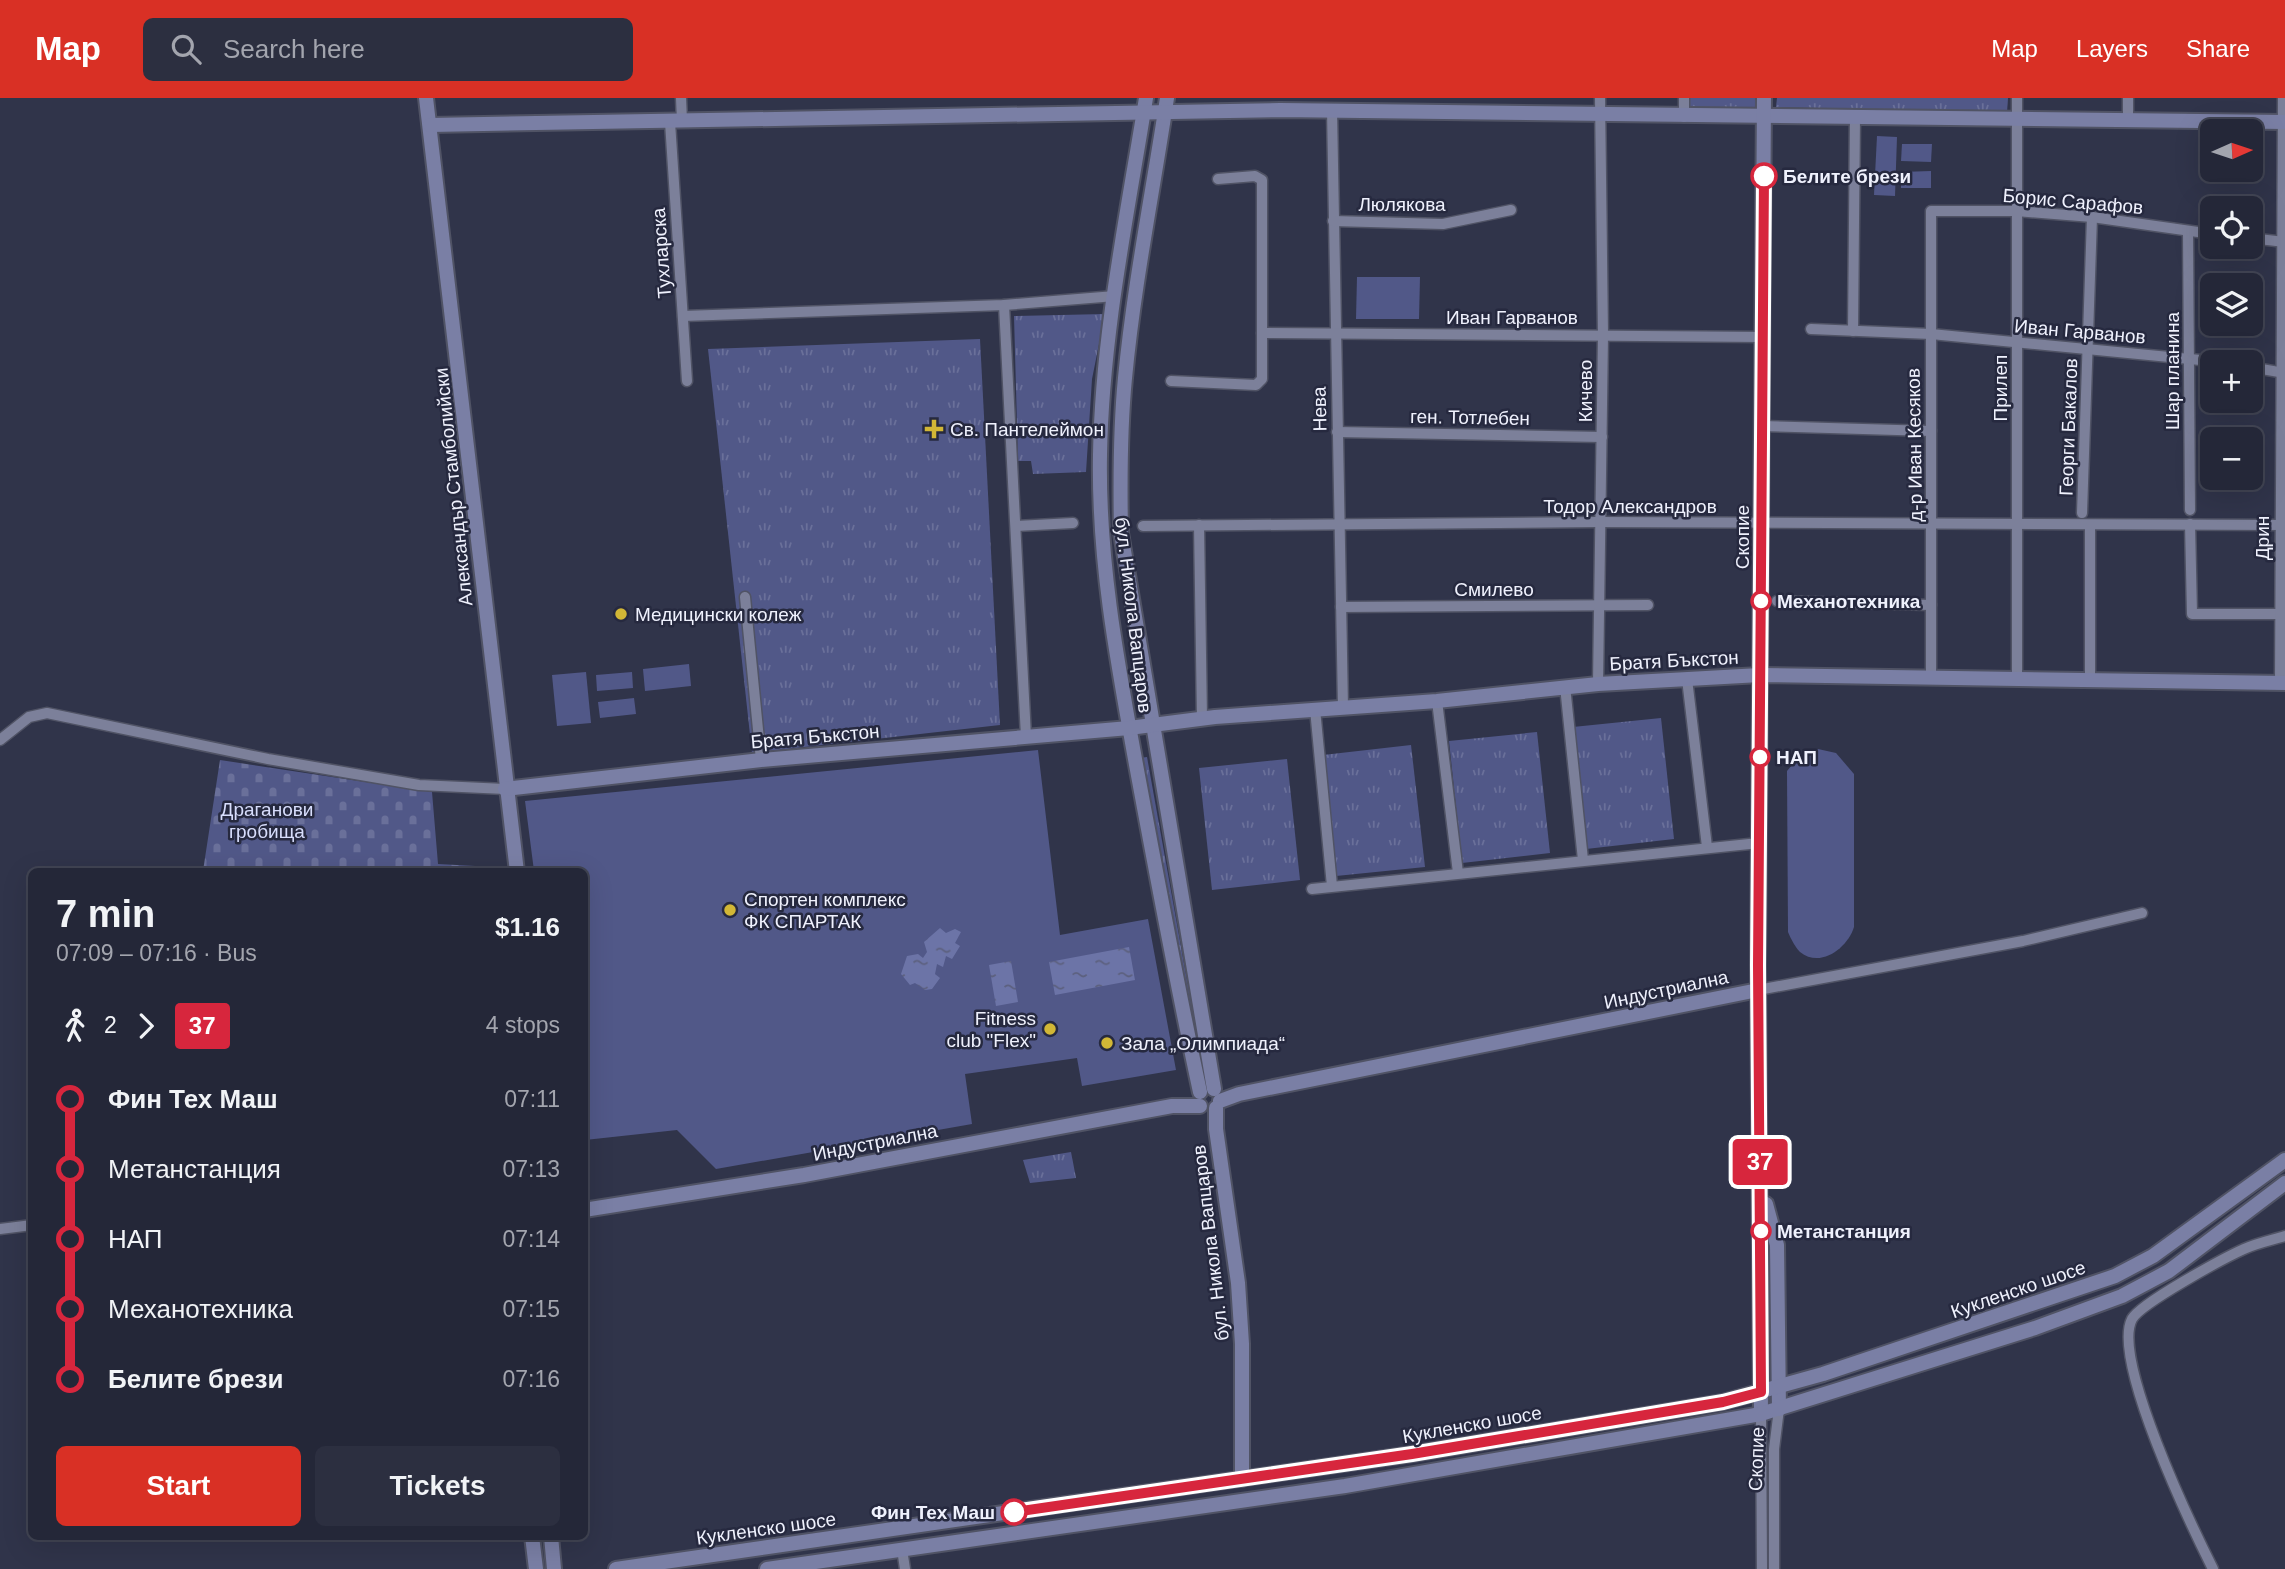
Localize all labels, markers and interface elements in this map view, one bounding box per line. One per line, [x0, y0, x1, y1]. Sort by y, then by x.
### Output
search box [143, 18, 633, 81]
text: Map [35, 30, 101, 67]
icon: search [167, 30, 205, 68]
text: Search here [223, 34, 365, 64]
text: Map [1991, 35, 2038, 62]
text: Layers [2076, 35, 2148, 62]
text: Share [2186, 35, 2250, 62]
north arrow [2200, 119, 2263, 182]
map controls [2200, 119, 2263, 490]
marker: Белите брези [1751, 163, 1777, 189]
place label: Белите брези [1783, 166, 1911, 187]
street label: Борис Сарафов [2002, 185, 2144, 218]
street label: Люлякова [1358, 194, 1446, 215]
button: locate [2200, 196, 2263, 259]
street label: Тухларска [648, 207, 675, 299]
button: layers [2200, 273, 2263, 336]
street label: Иван Гарванов [1446, 307, 1578, 328]
street label: Шар планина [2162, 312, 2183, 430]
street label: Иван Гарванов [2013, 315, 2147, 348]
button: + [2200, 350, 2263, 413]
street label: Прилеп [1990, 355, 2011, 421]
street label: Георги Бакалов [2056, 358, 2081, 496]
street label: Кичево [1575, 360, 1596, 422]
street label: Александър Стамболийски [431, 367, 476, 607]
street label: д-р Иван Кесяков [1903, 368, 1926, 522]
street label: Нева [1309, 386, 1330, 432]
street label: ген. Тотлебен [1410, 406, 1530, 429]
marker: Св. Пантелеймон [924, 419, 944, 439]
place label: Св. Пантелеймон [950, 419, 1104, 440]
button: − [2200, 427, 2263, 490]
street label: Тодор Александров [1543, 496, 1717, 517]
street label: Скопие [1732, 505, 1753, 569]
street label: бул. Никола Вапцаров [1111, 516, 1156, 714]
street label: Дрин [2252, 516, 2273, 560]
street label: Смилево [1454, 579, 1534, 600]
marker: Механотехника [1751, 591, 1771, 611]
place label: Механотехника [1777, 591, 1921, 612]
place label: Медицински колеж [635, 604, 802, 625]
marker: Медицински колеж [613, 606, 629, 622]
street label: Братя Бъкстон [1609, 647, 1739, 674]
street label: Братя Бъкстон [750, 720, 880, 753]
marker: НАП [1750, 747, 1770, 767]
place label: НАП [1776, 747, 1817, 768]
park label: Драганови гробища [221, 799, 313, 842]
place label: Спортен комплекс ФК СПАРТАК [744, 889, 906, 932]
text: 7 min [56, 893, 155, 935]
marker: Спортен комплекс ФК СПАРТАК [722, 902, 738, 918]
text: $1.16 [495, 912, 560, 942]
text: 07:09 – 07:16 · Bus [56, 940, 257, 966]
street label: Индустриална [1602, 966, 1731, 1013]
icon: walk [56, 1007, 94, 1045]
icon: forward [127, 1007, 165, 1045]
place label: Fitness club "Flex" [946, 1008, 1036, 1051]
text: 2 [104, 1012, 117, 1038]
text: 37 [189, 1012, 216, 1039]
text: 4 stops [486, 1012, 560, 1038]
marker: Fitness club "Flex" [1042, 1021, 1058, 1037]
place label: Зала „Олимпиада“ [1121, 1033, 1285, 1054]
marker: Зала „Олимпиада“ [1099, 1035, 1115, 1051]
text: Фин Тех Маш [108, 1084, 278, 1114]
text: 07:11 [504, 1086, 560, 1112]
street label: Индустриална [811, 1120, 940, 1165]
line badge: 37 [1728, 1139, 1792, 1185]
street label: бул. Никола Вапцаров [1188, 1144, 1233, 1342]
text: 37 [1747, 1148, 1773, 1175]
text: Метанстанция [108, 1154, 281, 1184]
text: 07:13 [502, 1156, 560, 1182]
marker: Метанстанция [1751, 1221, 1771, 1241]
place label: Метанстанция [1777, 1221, 1911, 1242]
text: НАП [108, 1224, 163, 1254]
text: 07:14 [502, 1226, 560, 1252]
street label: Кукленско шосе [1948, 1257, 2088, 1322]
text: Механотехника [108, 1294, 293, 1324]
text: 07:15 [502, 1296, 560, 1322]
text: Белите брези [108, 1364, 283, 1394]
text: 07:16 [502, 1366, 560, 1392]
street label: Кукленско шосе [1401, 1402, 1543, 1447]
street label: Скопие [1745, 1427, 1768, 1492]
button: Start [56, 1446, 301, 1526]
button: Tickets [315, 1446, 560, 1526]
marker: Фин Тех Маш [1001, 1499, 1027, 1525]
place label: Фин Тех Маш [871, 1502, 995, 1523]
street label: Кукленско шосе [695, 1508, 837, 1549]

